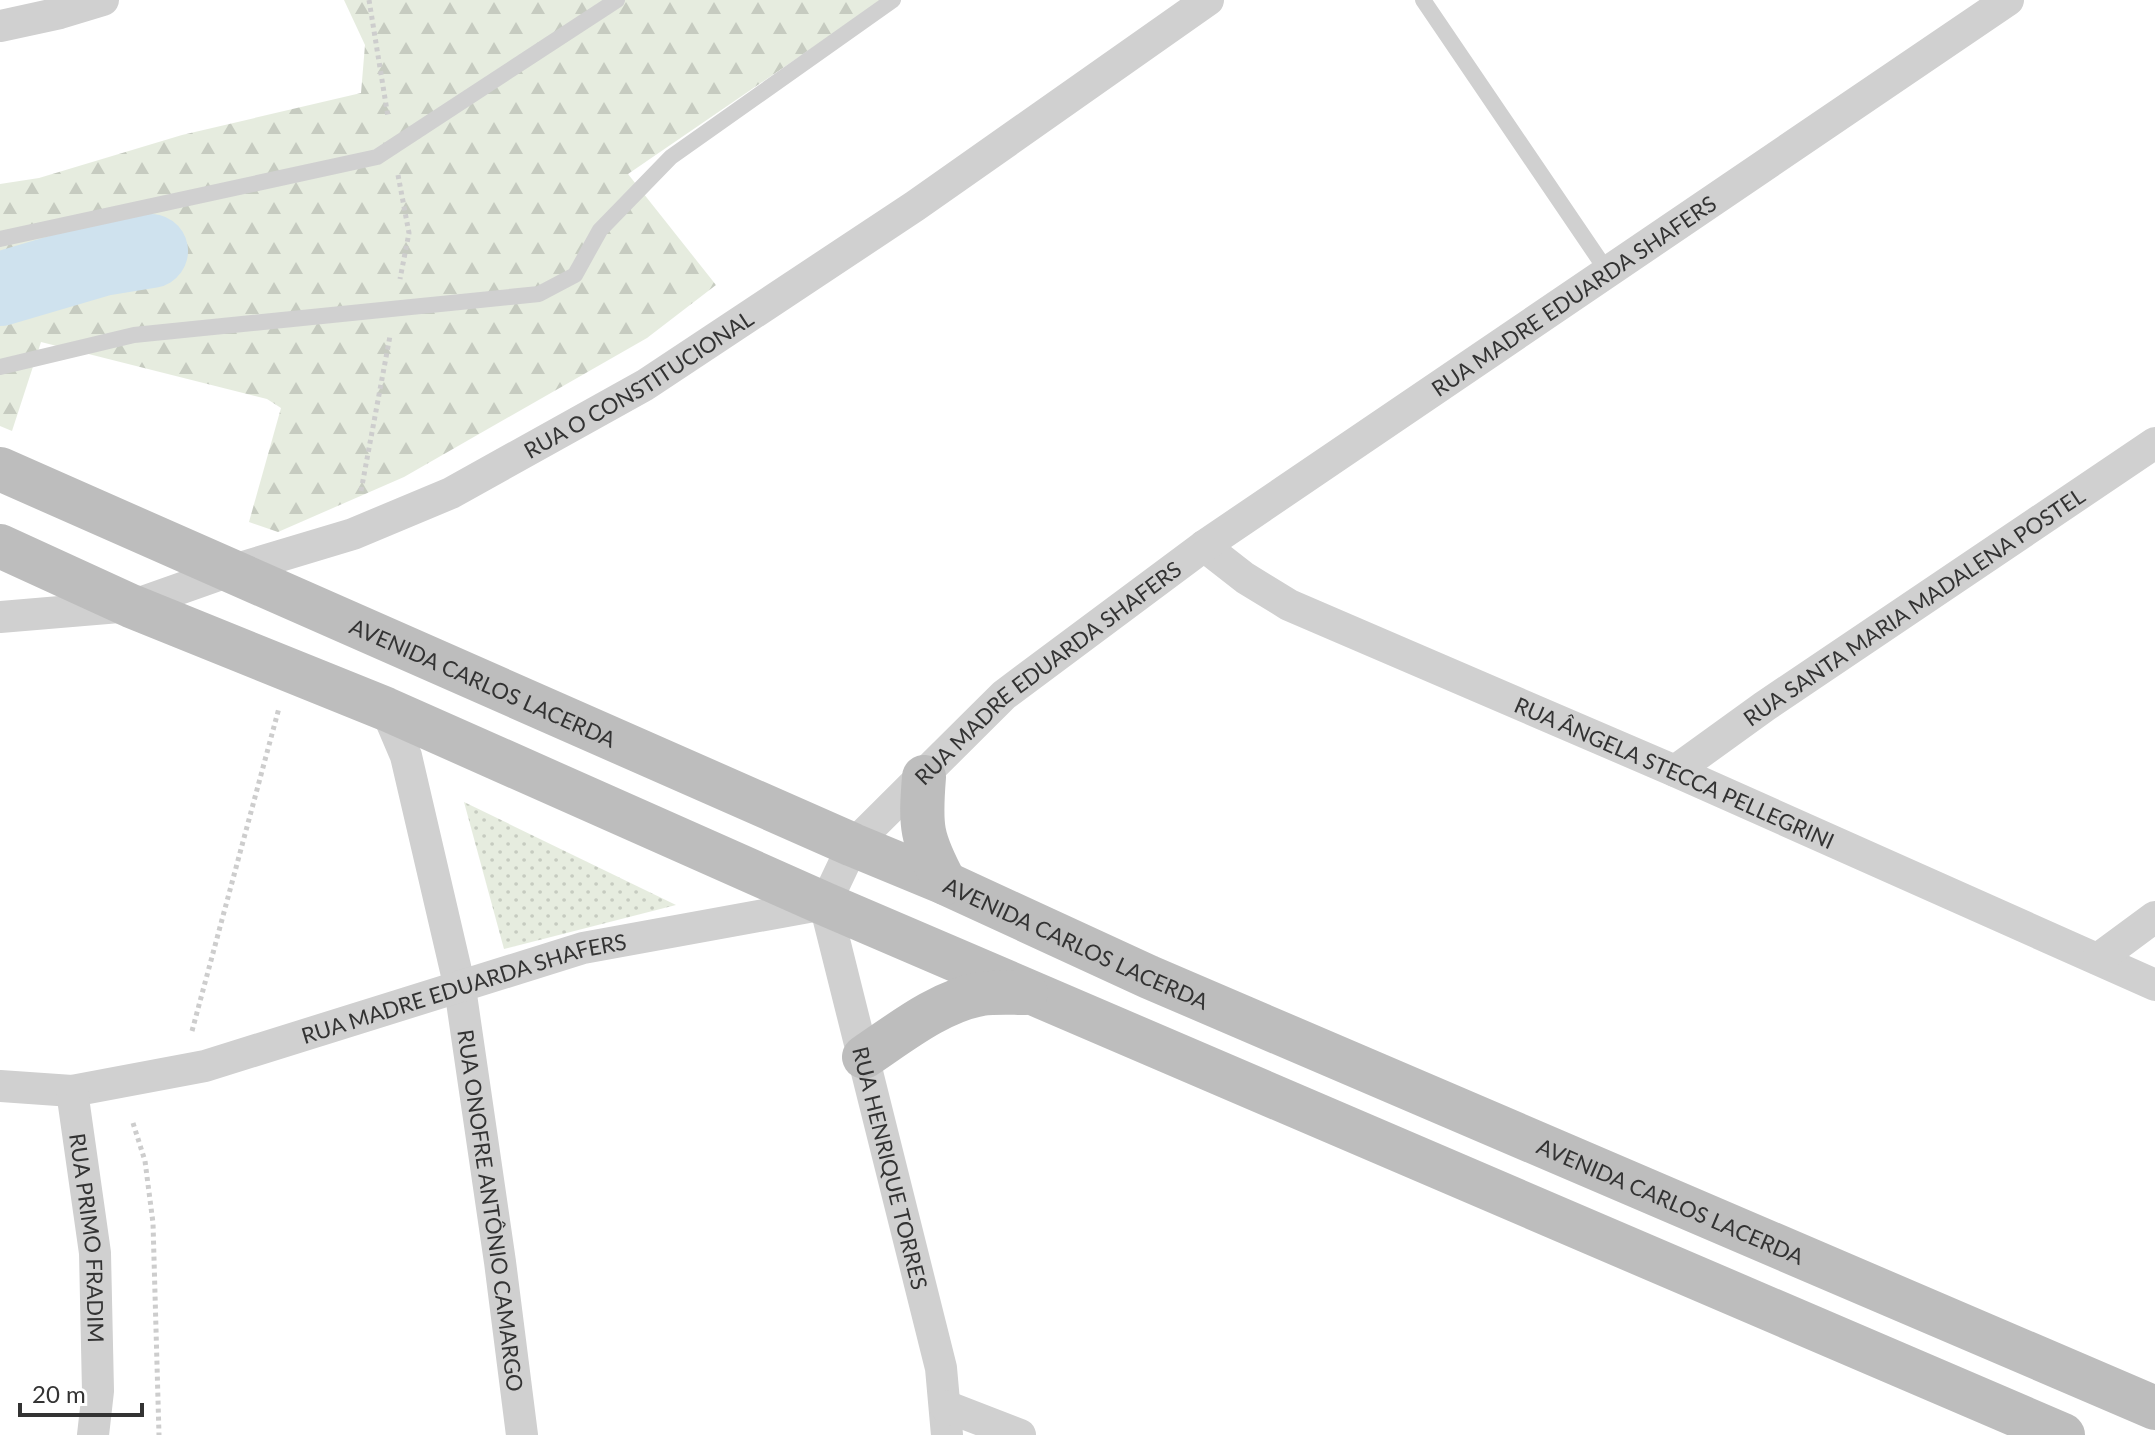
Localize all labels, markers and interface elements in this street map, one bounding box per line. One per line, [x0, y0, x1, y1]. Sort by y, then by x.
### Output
street label: RUA MADRE EDUARDA SHAFERS [1426, 189, 1721, 401]
street label: RUA O CONSTITUCIONAL [519, 304, 758, 463]
street label: RUA SANTA MARIA MADALENA POSTEL [1738, 481, 2089, 731]
street label: RUA MADRE EDUARDA SHAFERS [908, 555, 1186, 790]
street label: AVENIDA CARLOS LACERDA [346, 612, 620, 752]
street label: RUA ÂNGELA STECCA PELLEGRINI [1511, 690, 1839, 854]
street label: AVENIDA CARLOS LACERDA [940, 871, 1213, 1014]
street label: RUA MADRE EDUARDA SHAFERS [298, 927, 628, 1049]
street label: RUA ONOFRE ANTÔNIO CAMARGO [453, 1028, 530, 1393]
street label: RUA HENRIQUE TORRES [848, 1044, 934, 1292]
street label: RUA PRIMO FRADIM [65, 1131, 110, 1343]
street label: AVENIDA CARLOS LACERDA [1533, 1131, 1808, 1270]
scale bar [20, 1367, 142, 1417]
text: 20 m [32, 1379, 86, 1408]

